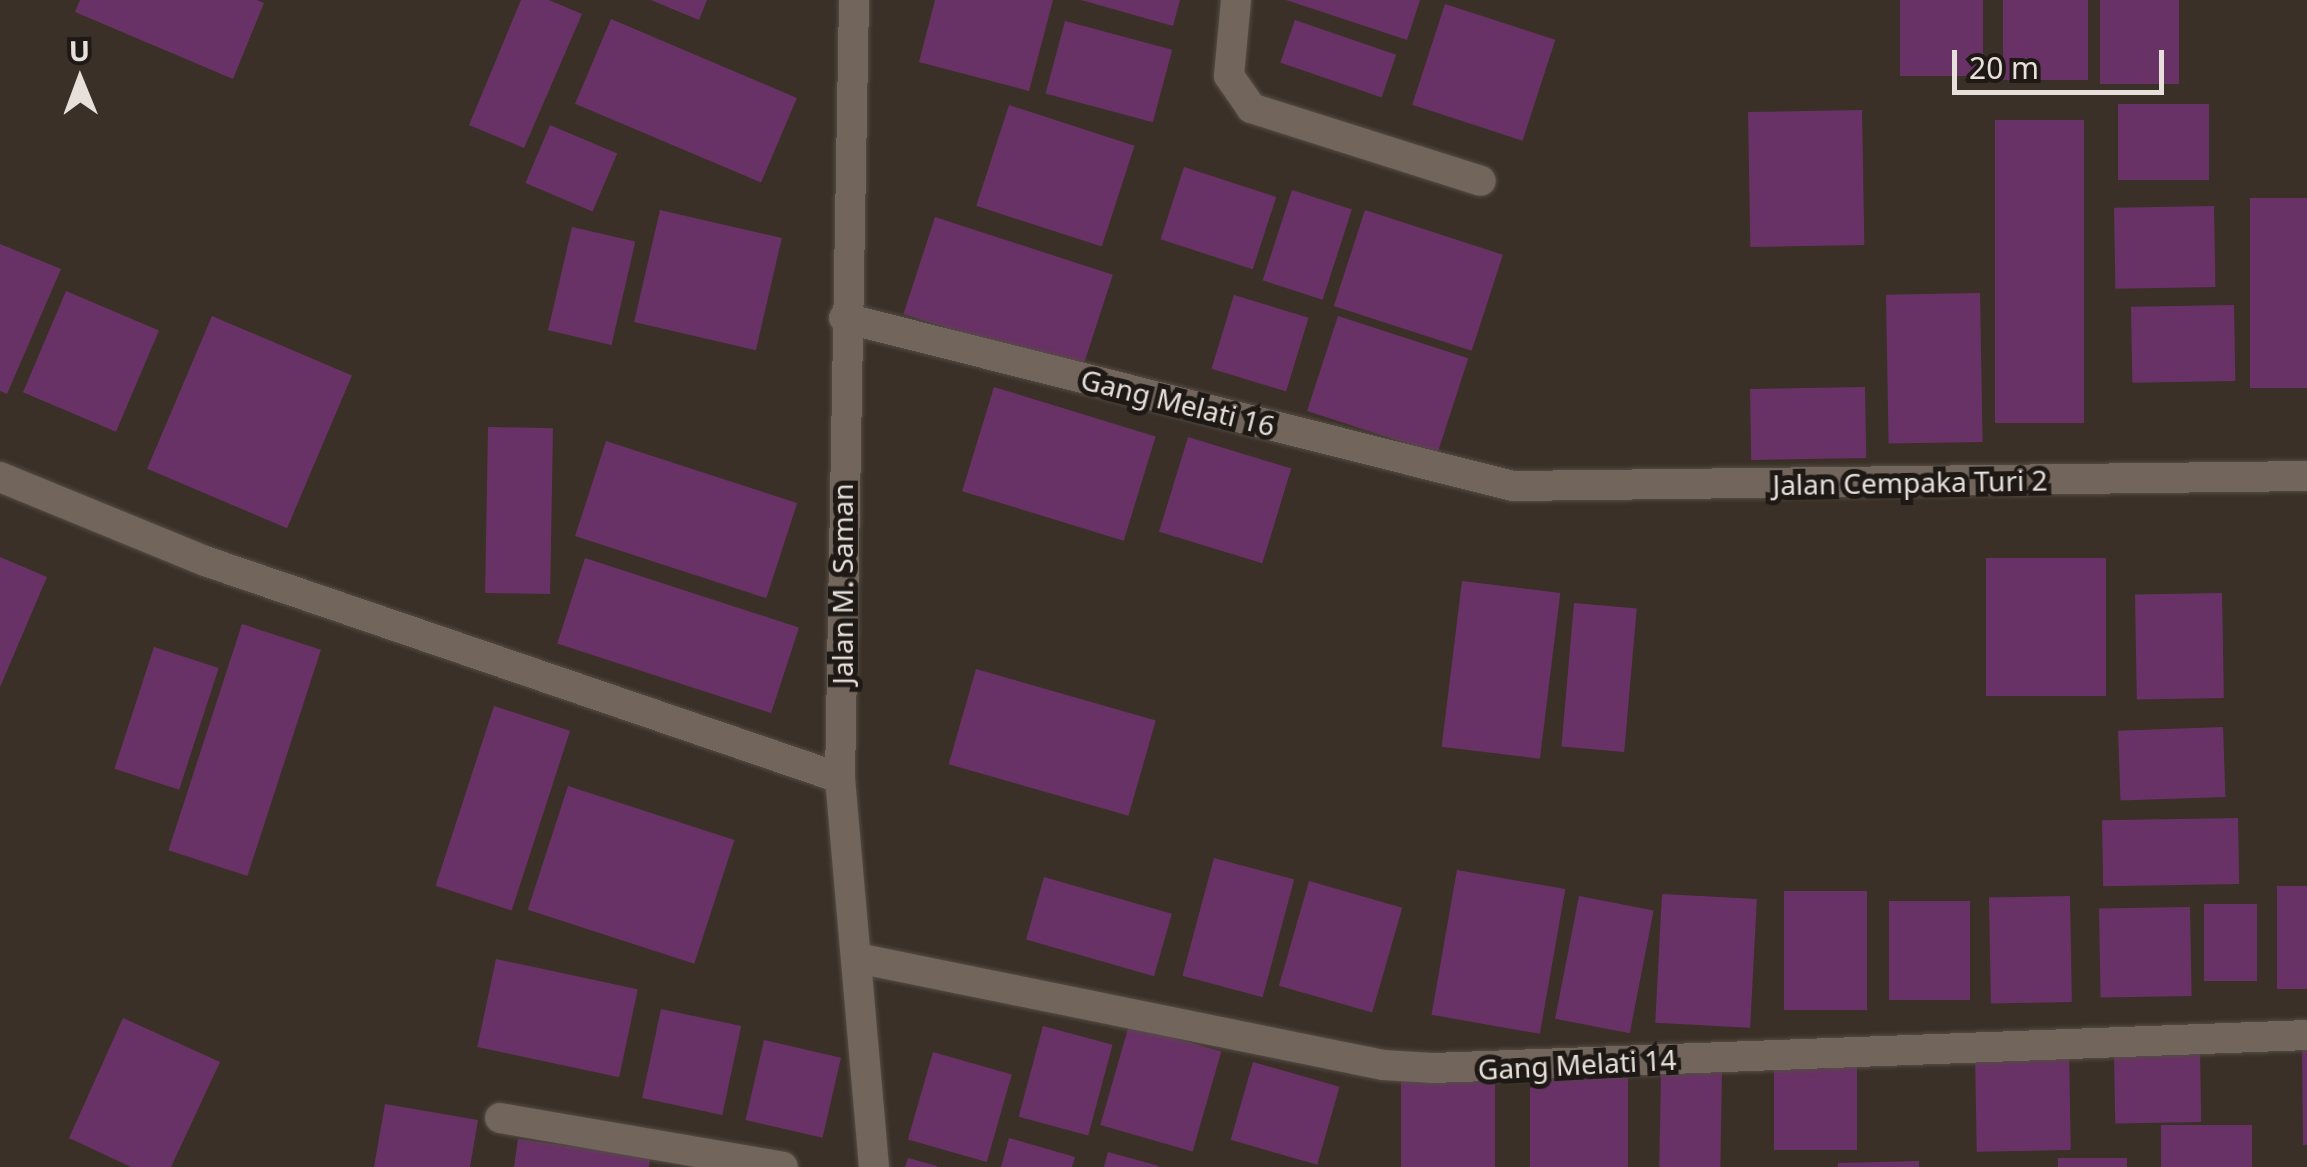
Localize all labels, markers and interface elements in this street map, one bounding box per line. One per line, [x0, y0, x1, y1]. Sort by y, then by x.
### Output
north arrow [30, 30, 130, 130]
scale bar [1957, 30, 2170, 92]
text: U [69, 31, 90, 69]
text: 20 m [1969, 47, 2039, 88]
street label: Gang Melati 16 [1078, 362, 1278, 442]
street label: Jalan Cempaka Turi 2 [1772, 463, 2048, 501]
street label: Jalan M. Saman [825, 483, 859, 685]
street label: Gang Melati 14 [1477, 1042, 1677, 1086]

